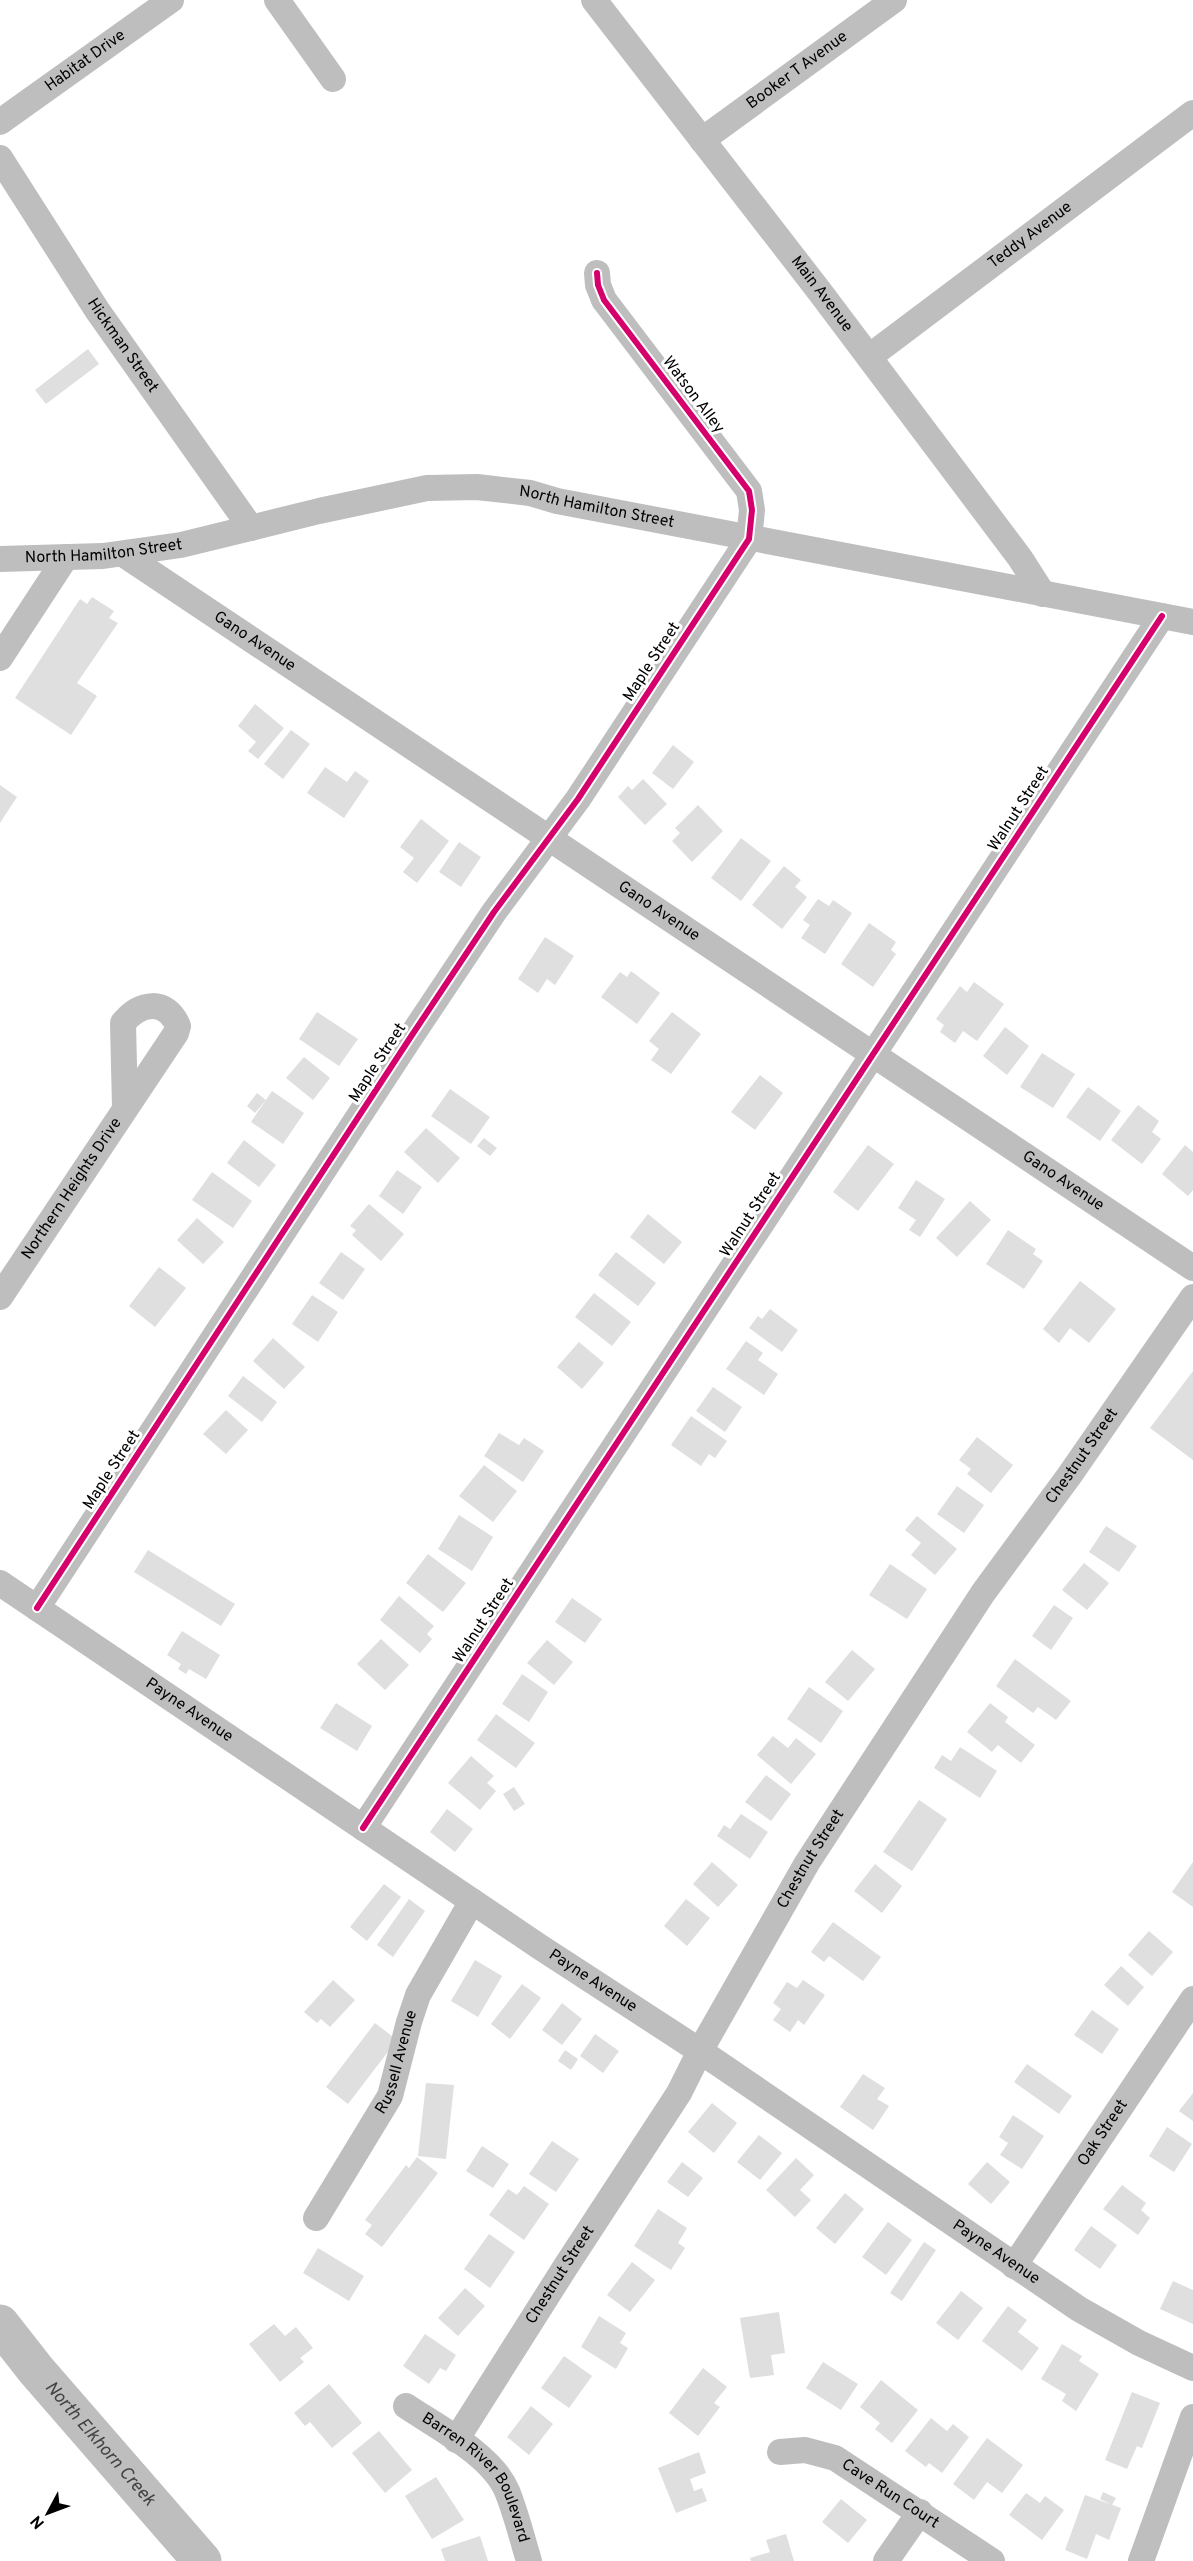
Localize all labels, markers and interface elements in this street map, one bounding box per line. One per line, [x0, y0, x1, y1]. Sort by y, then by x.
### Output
street label: Habitat Drive [41, 26, 130, 96]
street label: Booker T Avenue [743, 27, 852, 114]
street label: Teddy Avenue [984, 197, 1076, 274]
street label: Main Avenue [786, 252, 857, 336]
street label: Hickman Street [82, 295, 162, 397]
street label: Watson Alley [657, 352, 729, 438]
street label: North Hamilton Street [518, 482, 676, 533]
street label: North Hamilton Street [25, 535, 184, 568]
street label: Gano Avenue [210, 607, 299, 676]
street label: Maple Street [619, 619, 685, 705]
street label: Walnut Street [984, 763, 1054, 855]
street label: Gano Avenue [614, 877, 704, 946]
street label: Maple Street [345, 1020, 411, 1106]
street label: Northern Heights Drive [18, 1114, 127, 1264]
street label: Gano Avenue [1018, 1147, 1108, 1216]
street label: Walnut Street [716, 1169, 786, 1261]
street label: Chestnut Street [1042, 1404, 1123, 1508]
street label: Maple Street [79, 1427, 145, 1513]
street label: Walnut Street [449, 1575, 519, 1667]
street label: Payne Avenue [141, 1674, 237, 1747]
street label: Chestnut Street [773, 1806, 849, 1912]
street label: Payne Avenue [545, 1945, 641, 2017]
street label: Russell Avenue [371, 2008, 422, 2118]
street label: Oak Street [1074, 2096, 1133, 2170]
street label: Payne Avenue [948, 2216, 1043, 2289]
street label: Chestnut Street [522, 2222, 599, 2328]
water label: North Elkhorn Creek [40, 2377, 161, 2512]
street label: Barren River Boulevard [418, 2409, 533, 2545]
street label: Cave Run Court [838, 2455, 943, 2533]
north arrow [18, 2483, 78, 2543]
text: N [27, 2511, 50, 2532]

